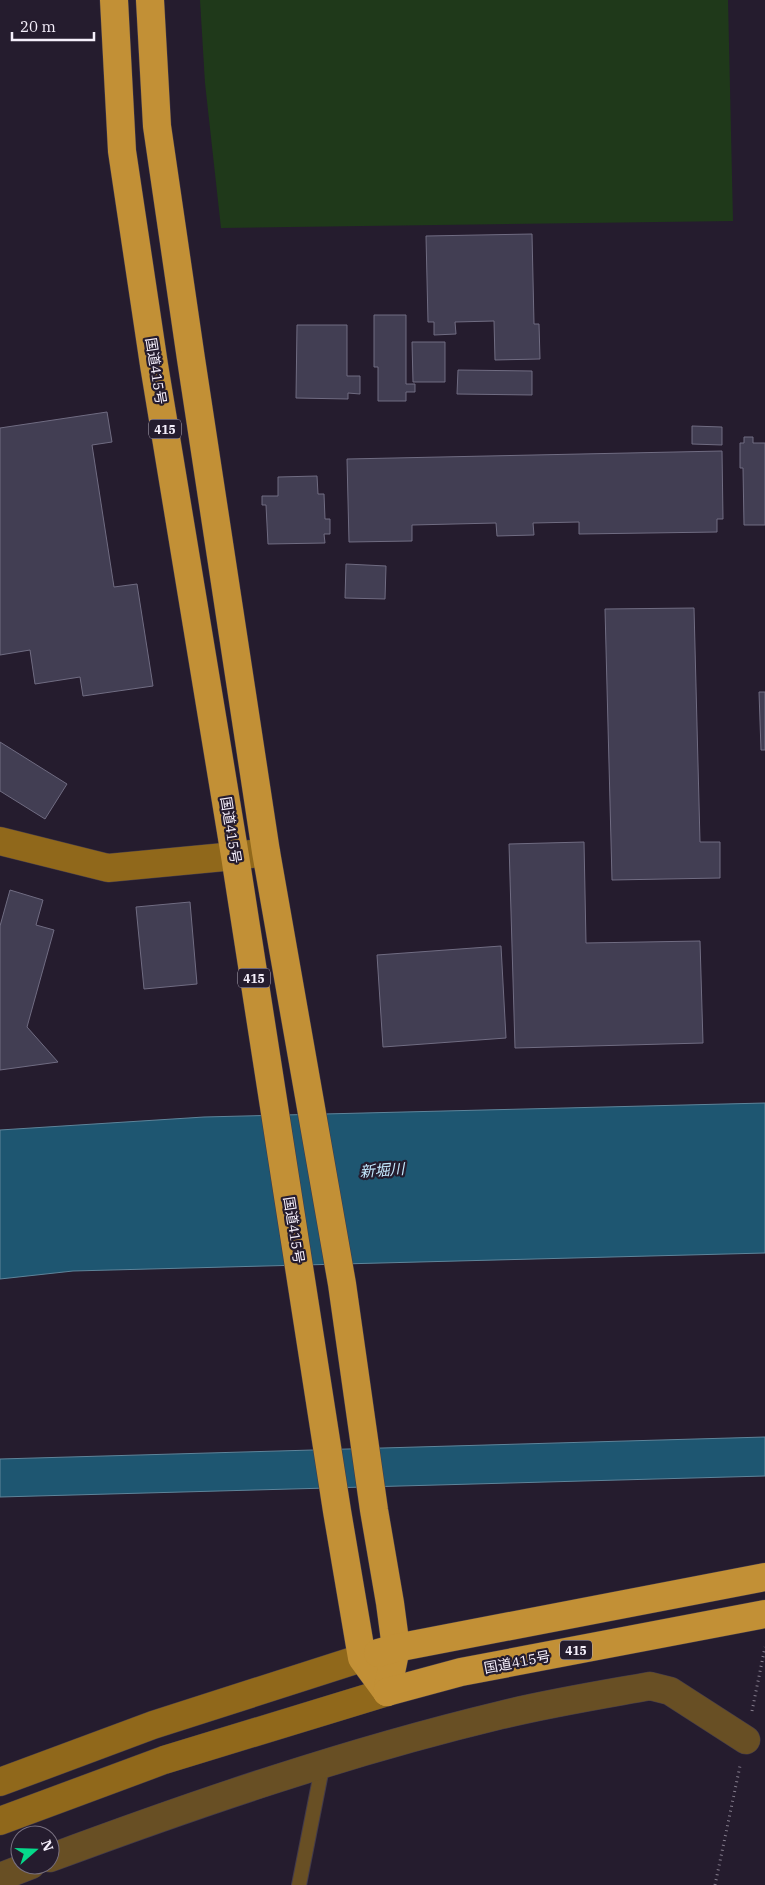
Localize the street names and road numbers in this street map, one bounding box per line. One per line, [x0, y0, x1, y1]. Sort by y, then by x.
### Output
street label: 国道415号 [142, 336, 170, 406]
road number: 415 [149, 419, 181, 438]
street label: 国道415号 [217, 795, 245, 865]
road number: 415 [238, 968, 270, 988]
street label: 国道415号 [280, 1195, 308, 1265]
road number: 415 [560, 1640, 592, 1660]
street label: 国道415号 [482, 1647, 552, 1677]

